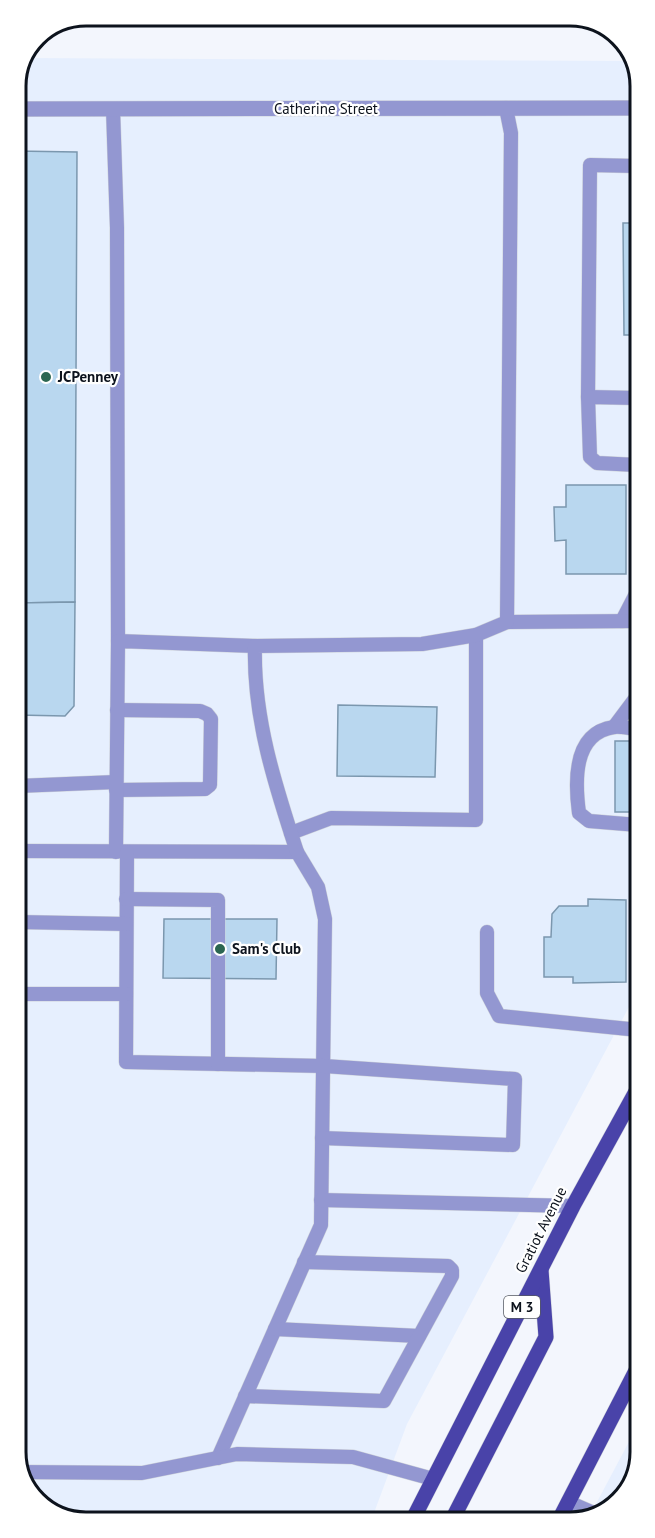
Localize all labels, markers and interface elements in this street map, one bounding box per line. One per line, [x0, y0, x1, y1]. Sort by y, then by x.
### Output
street label: Catherine Street [274, 99, 378, 118]
place label: JCPenney [57, 367, 119, 386]
marker: JCPenney [39, 370, 53, 384]
place label: Sam's Club [232, 939, 301, 958]
marker: Sam's Club [213, 942, 227, 956]
street label: Gratiot Avenue [511, 1183, 570, 1276]
road number: M 3 [504, 1296, 540, 1318]

